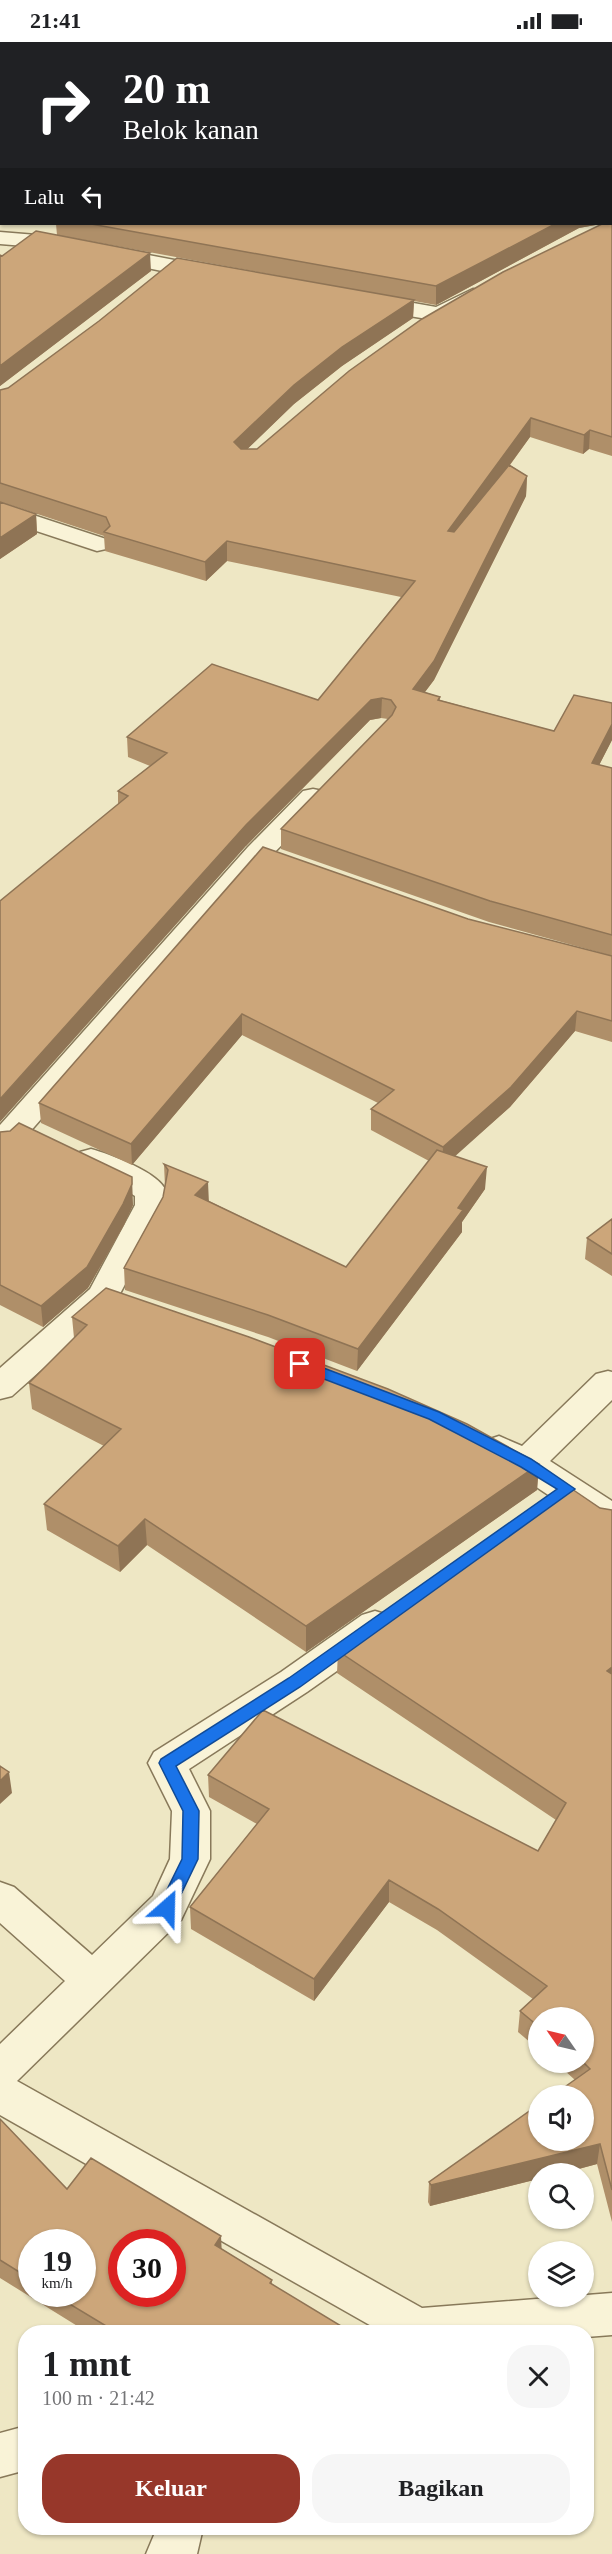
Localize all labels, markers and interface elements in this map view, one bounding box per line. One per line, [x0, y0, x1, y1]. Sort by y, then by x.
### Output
text: 21:41 [30, 8, 81, 33]
icon: right [24, 66, 102, 144]
text: 20 m [123, 66, 211, 112]
text: Belok kanan [123, 115, 259, 145]
icon: left [76, 180, 109, 213]
text: Lalu [24, 184, 64, 209]
pin [274, 1338, 325, 1389]
icon: arrive [283, 1347, 316, 1380]
position arrow [135, 1876, 199, 1940]
north arrow [528, 2007, 594, 2073]
map controls [528, 2007, 594, 2307]
button: sound [528, 2085, 594, 2151]
button: search [528, 2163, 594, 2229]
speed limit sign: 30 [108, 2229, 186, 2307]
button: layers [528, 2241, 594, 2307]
text: 19 [42, 2244, 72, 2277]
text: km/h [42, 2275, 72, 2291]
text: 1 mnt [42, 2344, 131, 2384]
button: close [507, 2345, 570, 2408]
text: 100 m · 21:42 [42, 2387, 155, 2409]
button: Keluar [42, 2454, 300, 2523]
button: Bagikan [312, 2454, 570, 2523]

